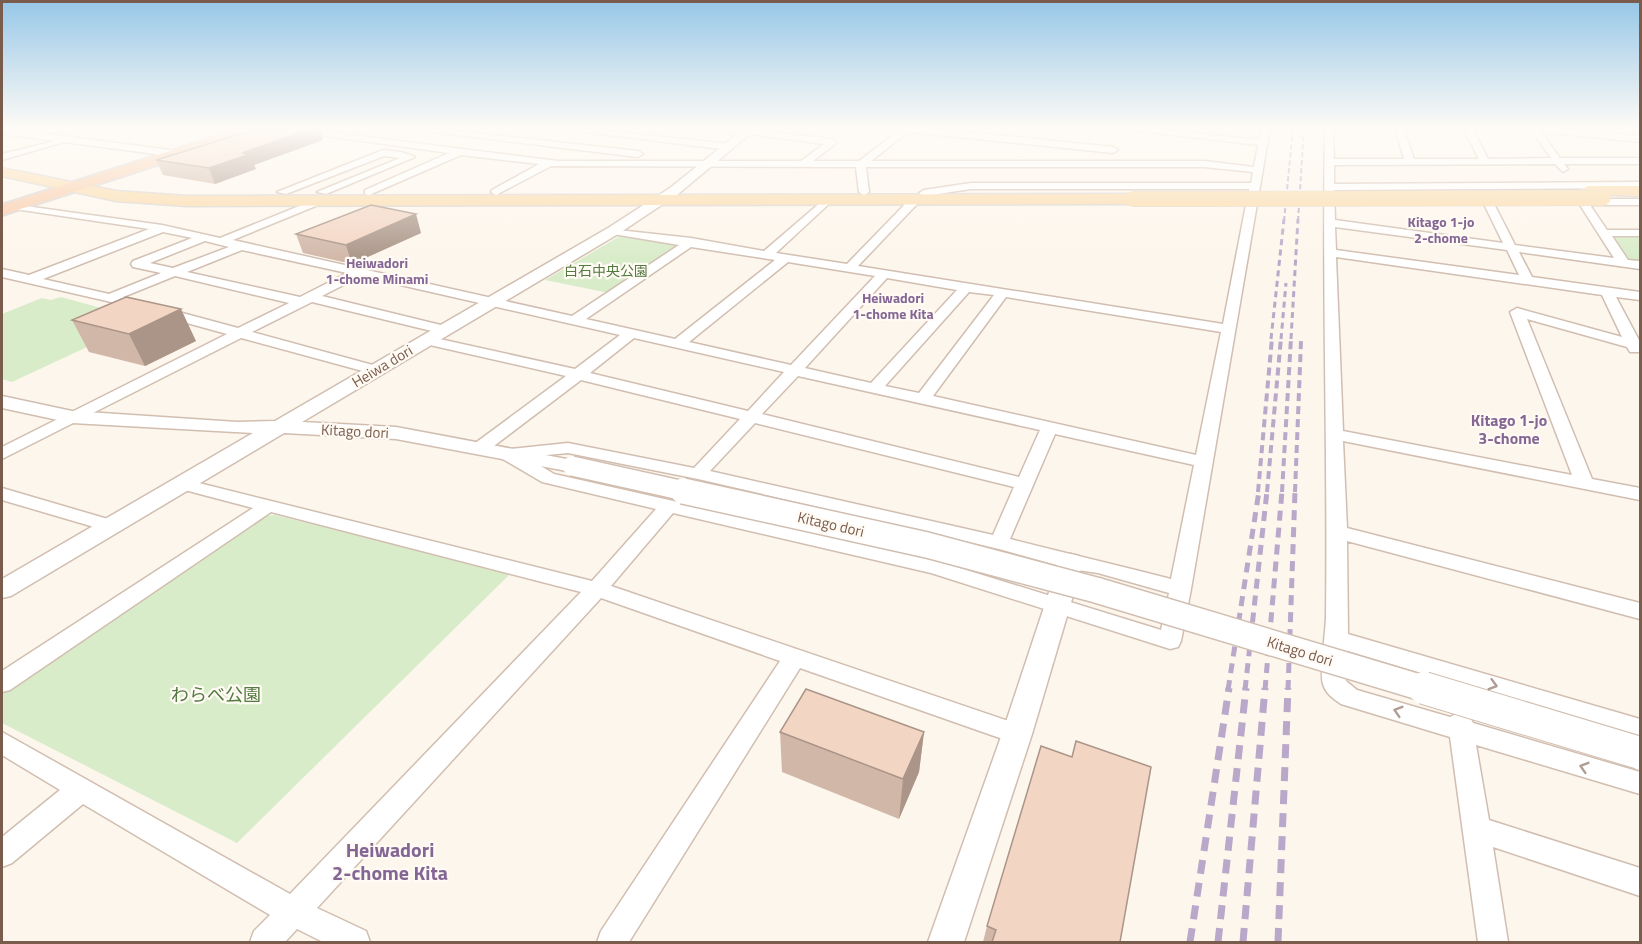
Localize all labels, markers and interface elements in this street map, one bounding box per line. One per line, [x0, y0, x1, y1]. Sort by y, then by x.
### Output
district label: Kitago 1-jo 2-chome [1408, 211, 1474, 248]
district label: Heiwadori 1-chome Minami [326, 252, 428, 289]
park label: 白石中央公園 [564, 260, 648, 281]
district label: Heiwadori 1-chome Kita [852, 287, 934, 324]
street label: Heiwa dori [347, 339, 417, 393]
district label: Kitago 1-jo 3-chome [1471, 408, 1547, 450]
street label: Kitago dori [321, 418, 389, 444]
street label: Kitago dori [795, 505, 867, 543]
street label: Kitago dori [1264, 630, 1336, 672]
one-way arrow [1488, 678, 1498, 691]
park label: わらべ公園 [171, 681, 261, 708]
one-way arrow [1393, 706, 1404, 718]
one-way arrow [1579, 762, 1590, 774]
district label: Heiwadori 2-chome Kita [332, 834, 448, 888]

